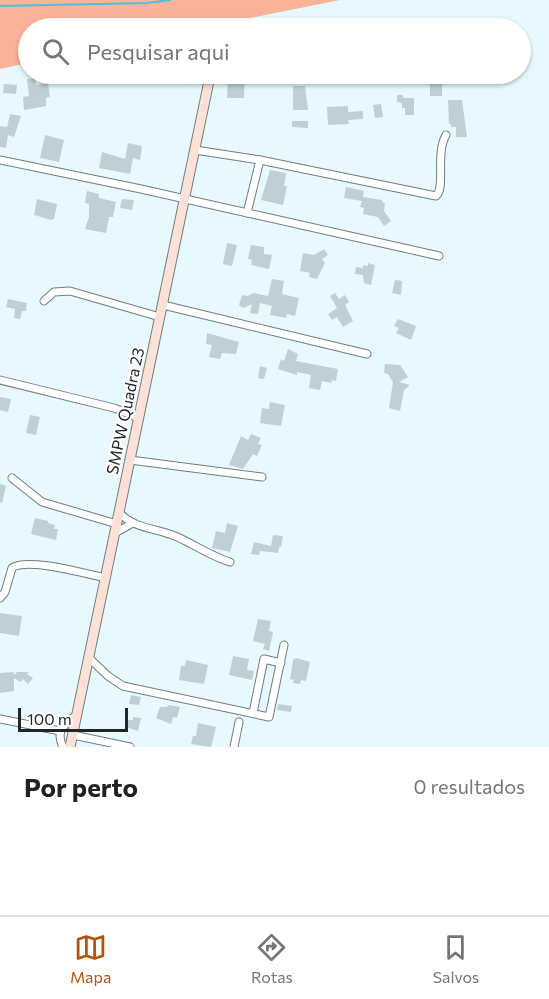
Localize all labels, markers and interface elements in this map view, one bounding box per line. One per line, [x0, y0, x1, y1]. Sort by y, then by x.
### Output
search box [18, 18, 531, 84]
icon: search [39, 35, 72, 68]
text: Pesquisar aqui [87, 38, 230, 65]
street label: SMPW Quadra 23 [102, 346, 147, 476]
scale bar [18, 705, 128, 732]
text: 100 m [27, 709, 72, 728]
text: Por perto [24, 771, 138, 802]
text: 0 resultados [414, 774, 525, 798]
tab: Mapa [70, 931, 111, 986]
tab: Rotas [251, 931, 293, 986]
tab: Salvos [433, 931, 479, 986]

